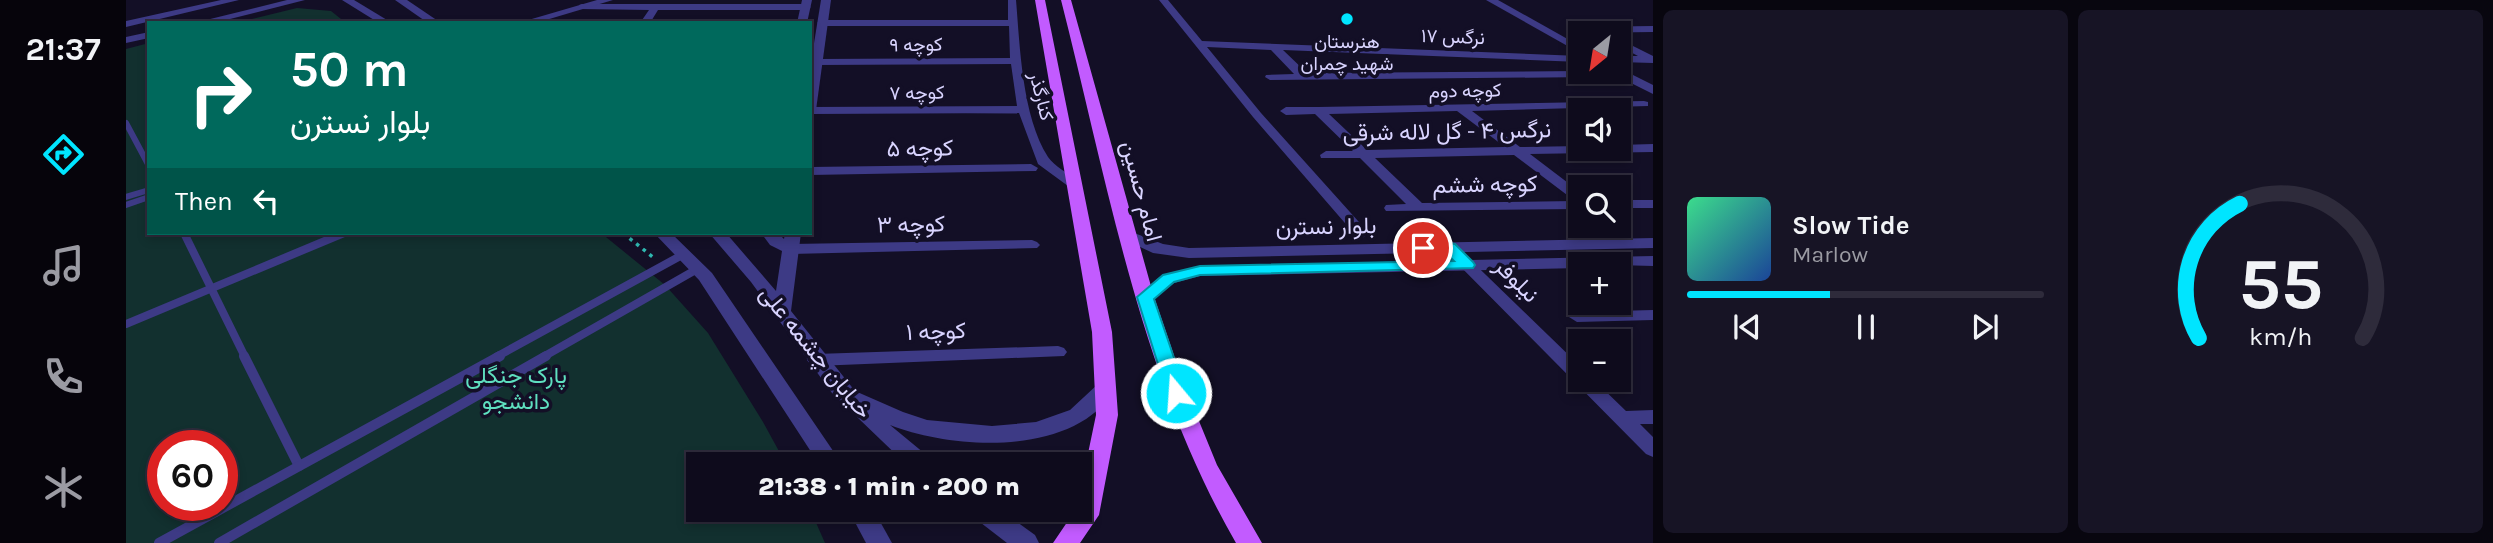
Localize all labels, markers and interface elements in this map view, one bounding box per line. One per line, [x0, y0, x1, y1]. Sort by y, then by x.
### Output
marker: هنرستان شهید چمران [1339, 11, 1355, 27]
north arrow [1568, 21, 1631, 84]
map controls [1568, 21, 1631, 392]
street label: نرگس ۱۷ [1421, 25, 1485, 49]
text: 21:37 [25, 31, 101, 68]
place label: هنرستان شهید چمران [1301, 31, 1393, 77]
street label: کوچه ۹ [889, 34, 943, 58]
text: 50 m [290, 41, 408, 98]
icon: right [175, 49, 266, 140]
street label: کنارگذر [1024, 69, 1058, 123]
street label: کوچه دوم [1428, 79, 1502, 105]
street label: کوچه ۷ [889, 82, 945, 106]
button: sound [1568, 98, 1631, 161]
text: بلوار نسترن [290, 104, 431, 141]
street label: نرگس ۴ - گل لاله شرقی [1343, 116, 1552, 148]
icon: directions [39, 130, 88, 179]
street label: کوچه ۵ [886, 134, 954, 165]
street label: امام حسین [1114, 138, 1168, 245]
street label: کوچه ششم [1432, 170, 1538, 201]
button: search [1568, 175, 1631, 238]
icon: left [247, 182, 285, 220]
text: Then [175, 186, 233, 217]
street label: کوچه ۳ [877, 210, 945, 241]
text: Slow Tide [1792, 210, 1910, 241]
street label: بلوار نسترن [1275, 212, 1377, 242]
pin [1393, 218, 1453, 278]
icon: arrive [1404, 229, 1442, 267]
icon: music [39, 241, 88, 290]
text: Marlow [1792, 241, 1868, 268]
text: 55 [2238, 241, 2323, 326]
street label: نیلوفر [1487, 252, 1545, 309]
button: + [1568, 252, 1631, 315]
street label: خیابان چشمه علی [752, 280, 877, 425]
icon: previous [1728, 308, 1766, 346]
icon: pause [1847, 308, 1885, 346]
icon: next [1966, 308, 2004, 346]
street label: کوچه ۱ [906, 317, 966, 348]
text: km/h [2249, 321, 2312, 350]
button: − [1568, 329, 1631, 392]
icon: phone [39, 352, 88, 401]
position arrow [1139, 356, 1213, 430]
park label: پارک جنگلی دانشجو [465, 362, 567, 416]
speed limit sign: 60 [147, 430, 238, 521]
icon: climate [39, 463, 88, 512]
text: 21:38 · 1 min · 200 m [758, 471, 1020, 502]

